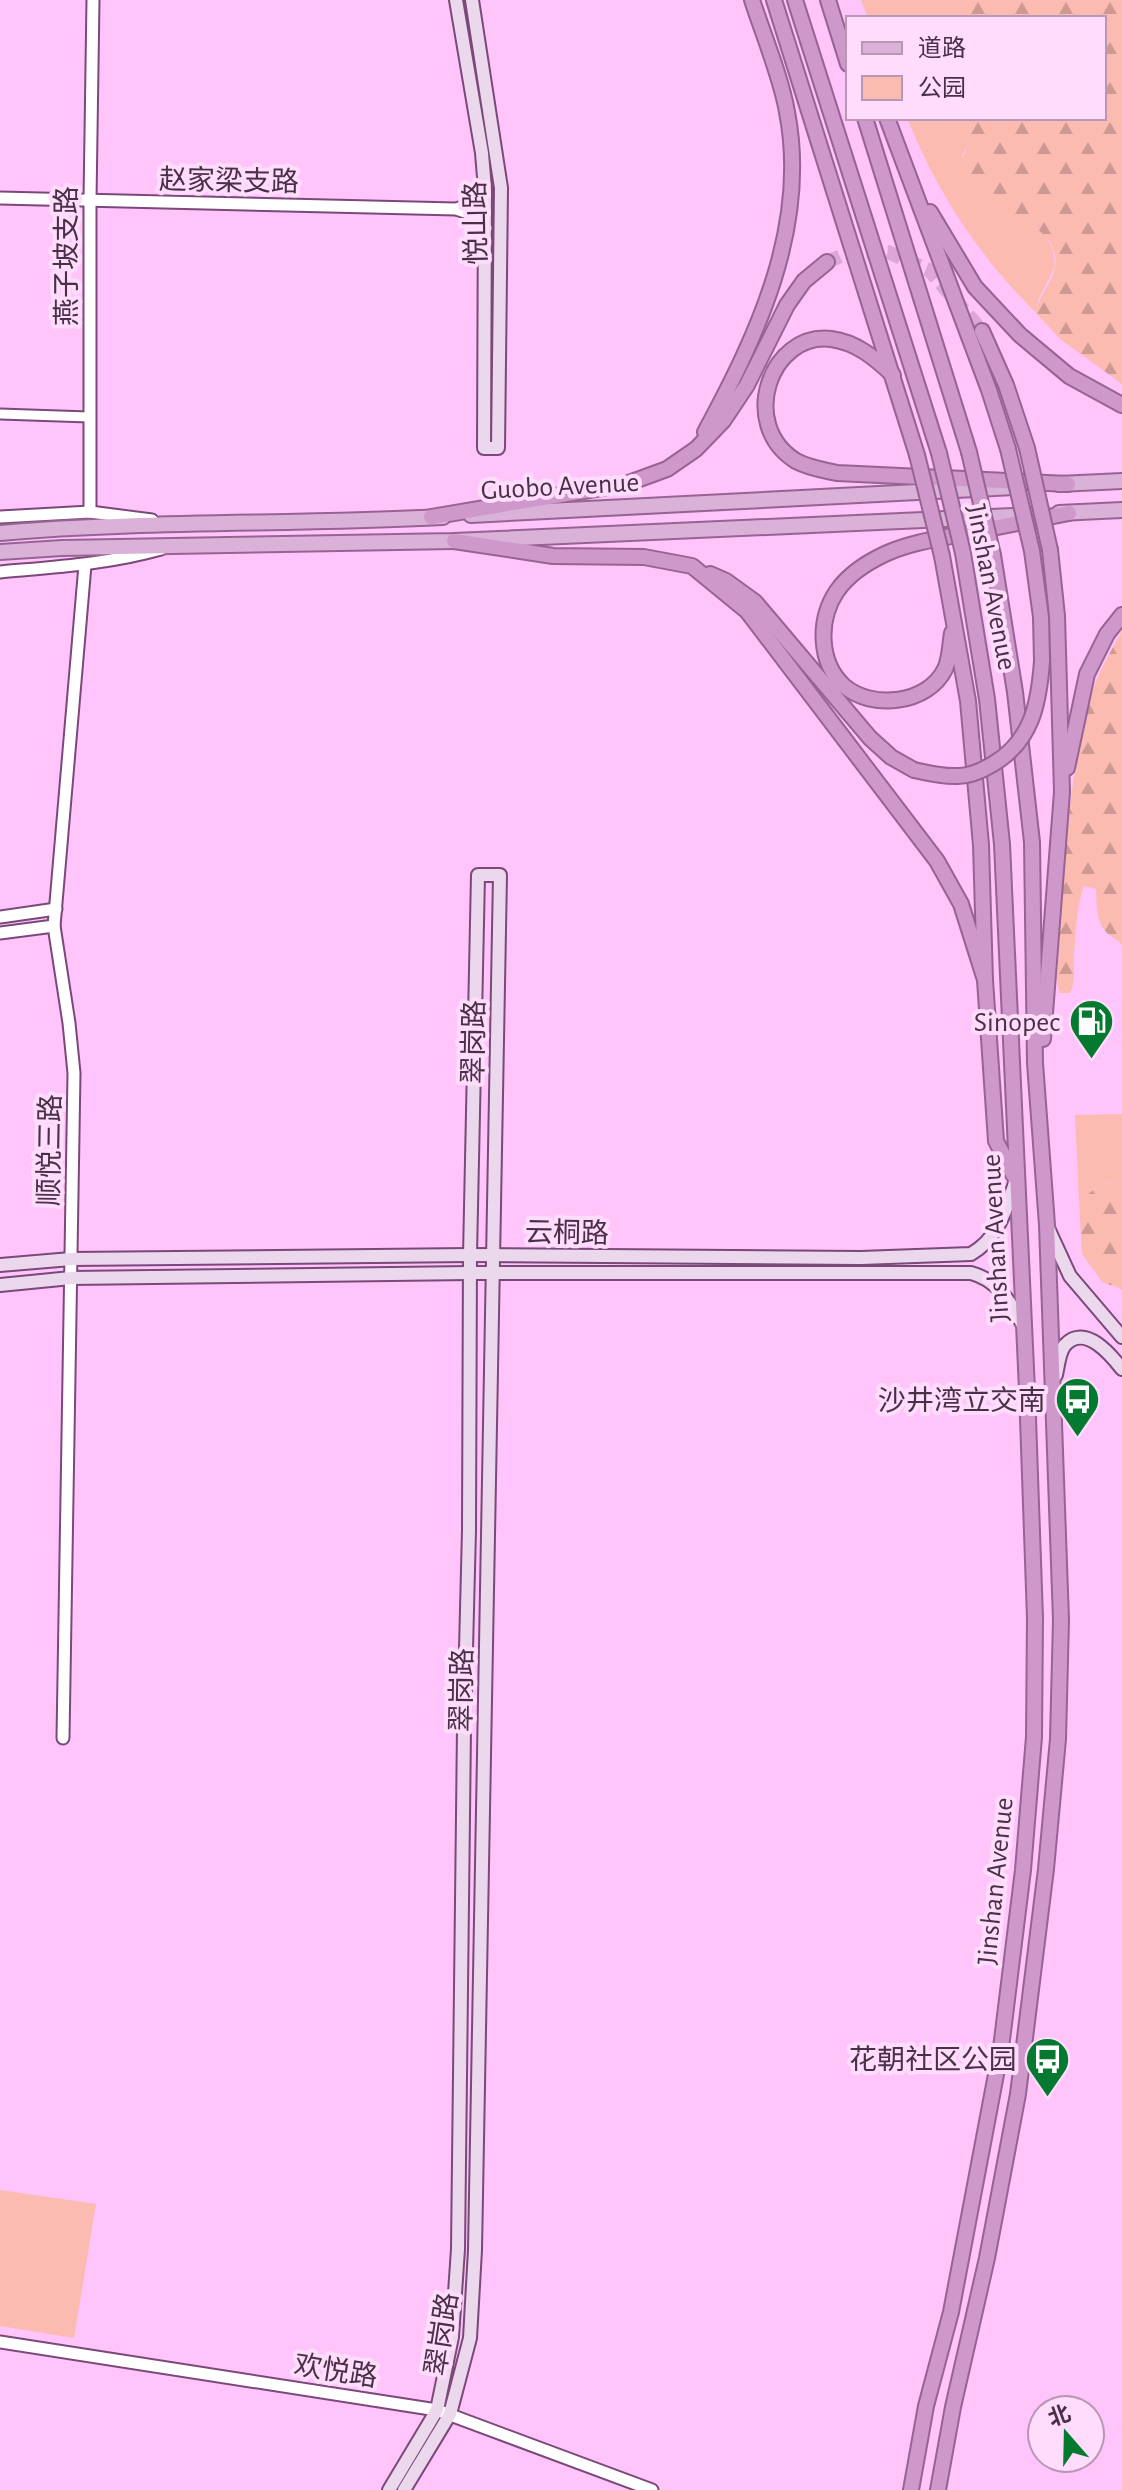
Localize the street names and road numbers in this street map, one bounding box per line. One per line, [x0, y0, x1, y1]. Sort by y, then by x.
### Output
street label: 赵家梁支路 [159, 165, 299, 197]
street label: 悦山路 [460, 181, 492, 265]
street label: 燕子坡支路 [52, 186, 82, 326]
street label: Guobo Avenue [480, 469, 640, 505]
street label: Jinshan Avenue [961, 502, 1021, 673]
street label: 翠岗路 [458, 1000, 490, 1084]
street label: 顺悦三路 [34, 1094, 66, 1206]
street label: Jinshan Avenue [978, 1153, 1014, 1323]
street label: 云桐路 [525, 1217, 609, 1249]
street label: 翠岗路 [446, 1648, 478, 1732]
street label: Jinshan Avenue [973, 1796, 1019, 1966]
street label: 翠岗路 [421, 2290, 463, 2378]
street label: 欢悦路 [292, 2350, 380, 2392]

